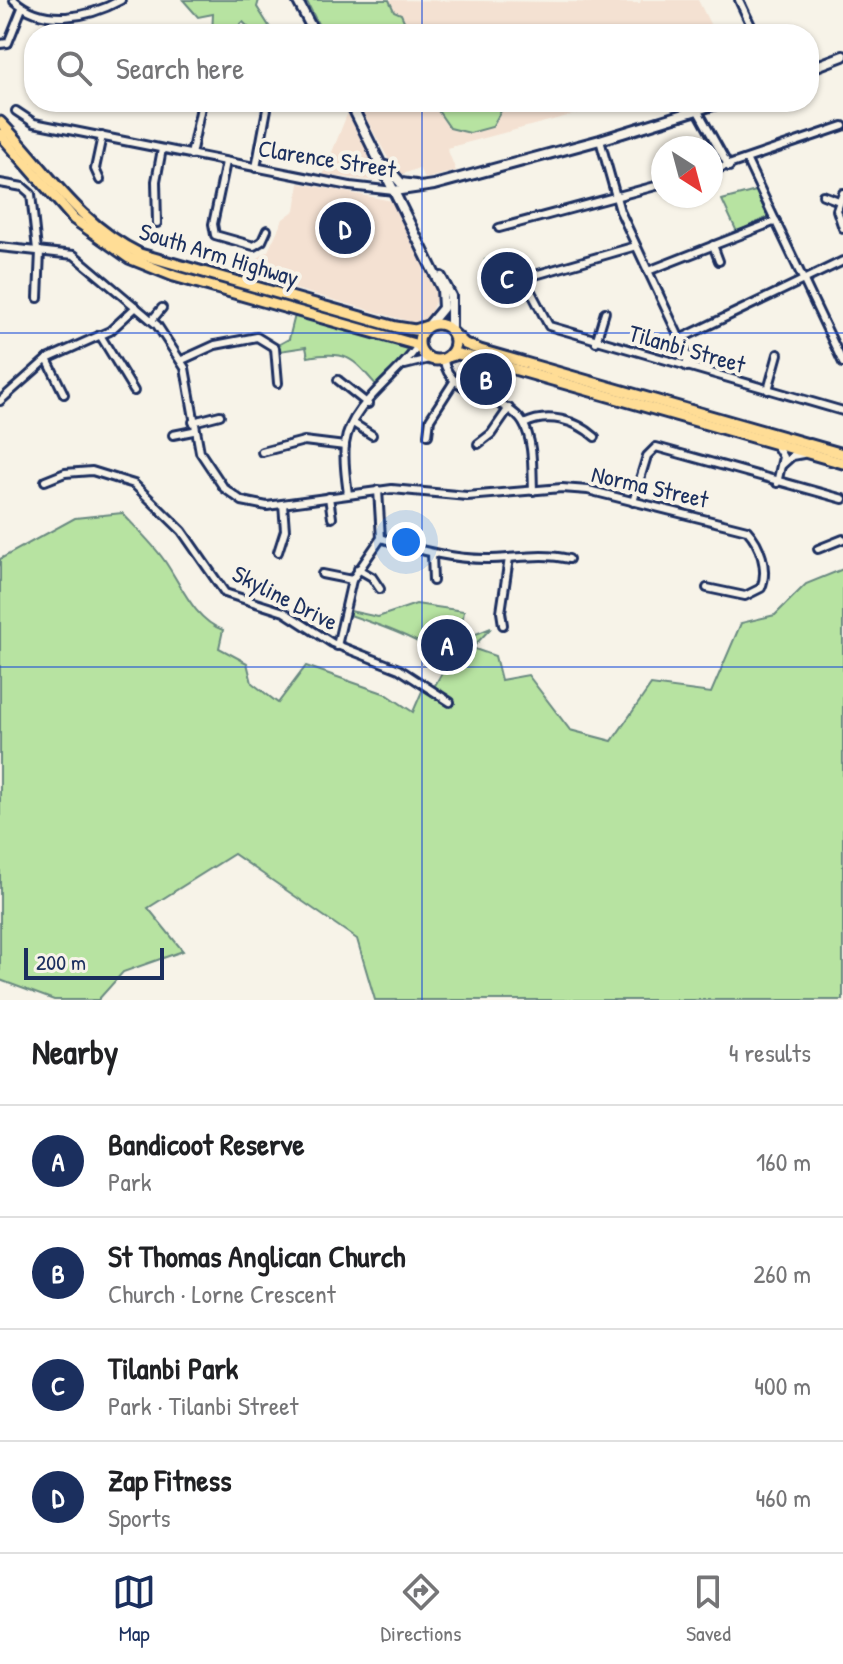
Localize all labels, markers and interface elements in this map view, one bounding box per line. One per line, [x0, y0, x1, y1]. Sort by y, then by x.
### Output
search box [24, 24, 819, 112]
icon: search [52, 46, 96, 90]
text: Search here [116, 48, 244, 88]
street label: Clarence Street [256, 131, 399, 185]
north arrow [651, 136, 723, 208]
pin: D [319, 198, 371, 258]
street label: South Arm Highway [136, 215, 303, 293]
pin: C [481, 248, 533, 308]
street label: Tilanbi Street [625, 316, 750, 380]
pin: B [460, 349, 512, 409]
street label: Norma Street [589, 457, 712, 515]
your location [386, 522, 426, 562]
street label: Skyline Drive [227, 557, 344, 637]
pin: A [421, 615, 473, 675]
scale bar [24, 944, 164, 980]
text: 200 m [36, 947, 86, 977]
text: Nearby [32, 1029, 118, 1075]
text: 4 results [729, 1035, 811, 1070]
text: Bandicoot Reserve [108, 1124, 305, 1164]
text: A [52, 1144, 64, 1179]
text: 160 m [756, 1144, 811, 1179]
text: Park [108, 1164, 152, 1199]
text: St Thomas Anglican Church [108, 1236, 405, 1276]
text: B [51, 1256, 65, 1291]
text: 260 m [753, 1256, 811, 1291]
text: Church · Lorne Crescent [108, 1276, 336, 1311]
text: Tilanbi Park [108, 1348, 238, 1388]
text: C [51, 1368, 65, 1403]
text: 400 m [754, 1368, 811, 1403]
text: Park · Tilanbi Street [108, 1388, 299, 1423]
text: Zap Fitness [108, 1460, 232, 1500]
text: D [52, 1480, 64, 1515]
text: 460 m [756, 1480, 811, 1515]
text: Sports [108, 1500, 171, 1535]
tab: Map [112, 1570, 156, 1648]
tab: Directions [381, 1570, 462, 1648]
tab: Saved [686, 1570, 731, 1648]

